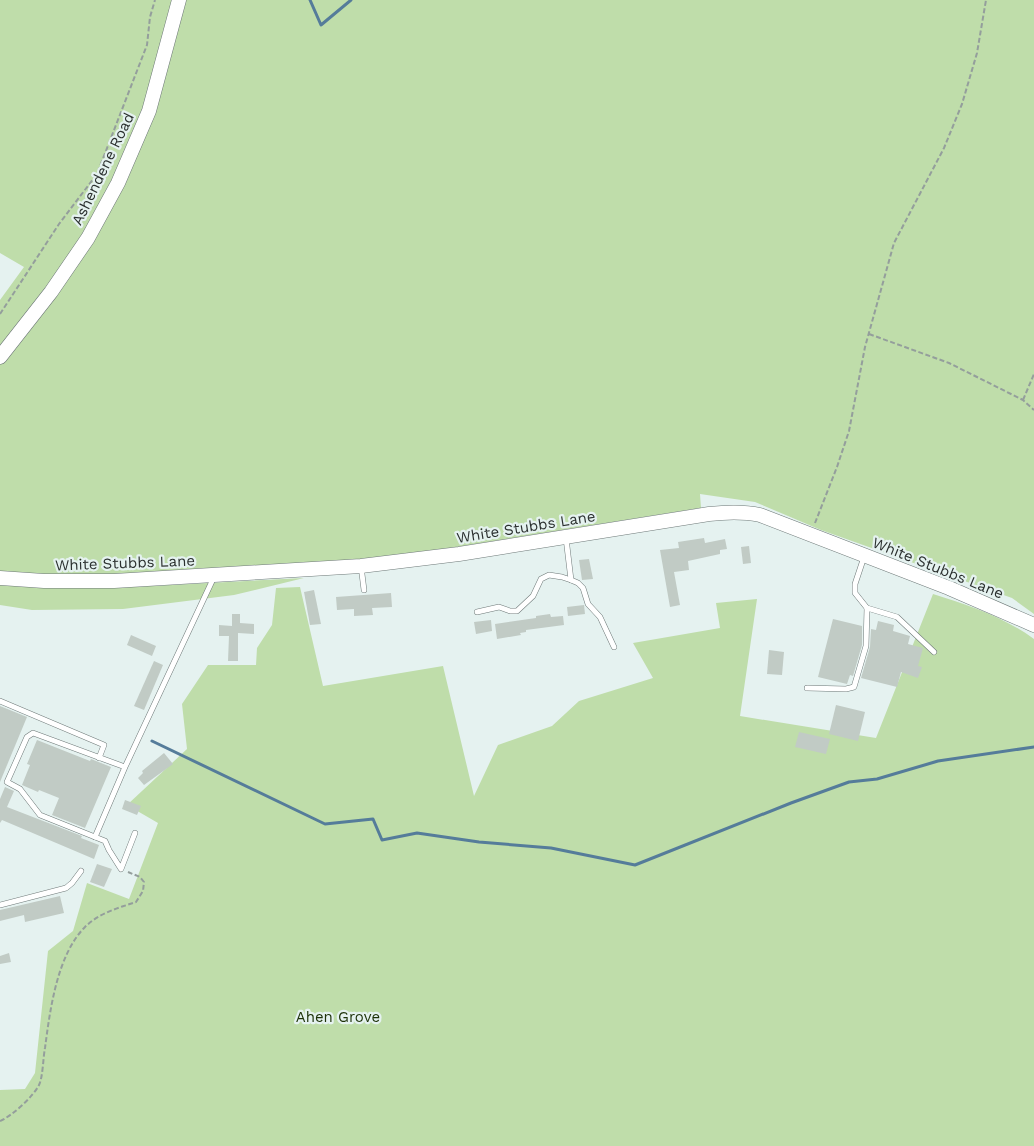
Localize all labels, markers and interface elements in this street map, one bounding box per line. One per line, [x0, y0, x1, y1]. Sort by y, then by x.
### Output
street label: Ashendene Road [68, 110, 138, 228]
street label: White Stubbs Lane [455, 507, 597, 547]
street label: White Stubbs Lane [870, 533, 1006, 603]
street label: White Stubbs Lane [55, 552, 195, 574]
park label: Ahen Grove [296, 1008, 380, 1026]

